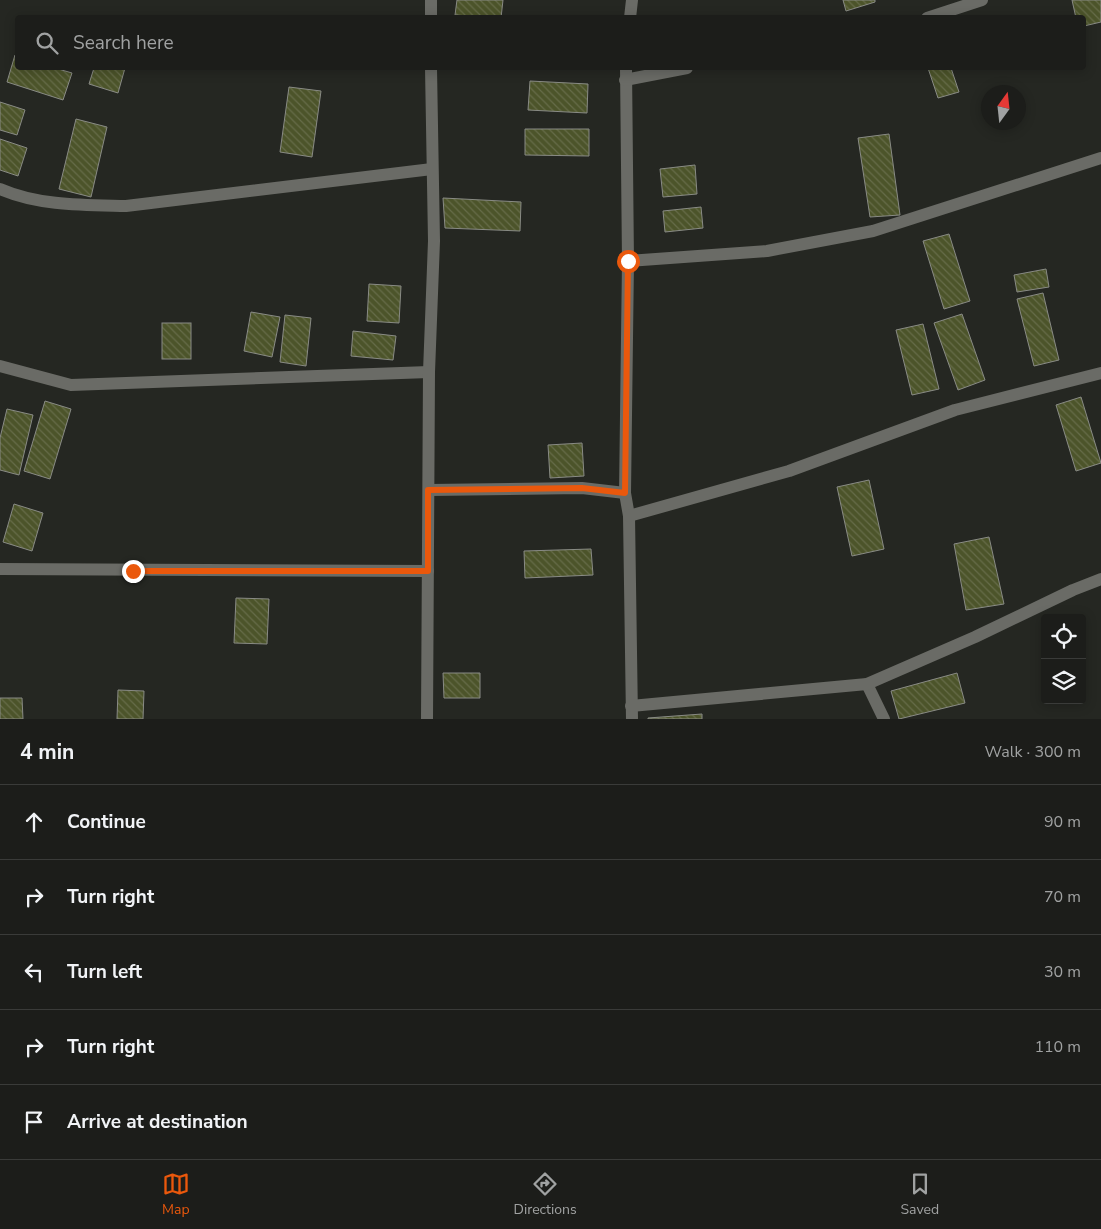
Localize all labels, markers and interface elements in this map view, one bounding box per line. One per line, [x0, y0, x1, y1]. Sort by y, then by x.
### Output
search box [15, 15, 1086, 70]
icon: search [33, 29, 61, 57]
text: Search here [73, 30, 174, 56]
north arrow [981, 85, 1026, 130]
route start [617, 250, 640, 273]
route end [122, 560, 145, 583]
map controls [1041, 614, 1086, 704]
button: locate [1041, 614, 1086, 659]
button: layers [1041, 659, 1086, 704]
text: 4 min [20, 738, 74, 766]
text: Walk · 300 m [985, 741, 1081, 763]
icon: ahead [20, 808, 48, 836]
text: Continue [67, 809, 146, 835]
text: 90 m [1044, 811, 1081, 833]
icon: right [20, 883, 48, 911]
text: Turn right [67, 884, 154, 910]
text: 70 m [1044, 886, 1081, 908]
icon: left [20, 958, 48, 986]
text: Turn left [67, 959, 142, 985]
text: 30 m [1044, 961, 1081, 983]
icon: right [20, 1033, 48, 1061]
text: Turn right [67, 1034, 154, 1060]
text: 110 m [1034, 1036, 1081, 1058]
icon: arrive [20, 1108, 48, 1136]
text: Arrive at destination [67, 1109, 248, 1135]
tab: Map [162, 1170, 190, 1219]
tab: Directions [514, 1170, 577, 1219]
tab: Saved [900, 1170, 939, 1219]

